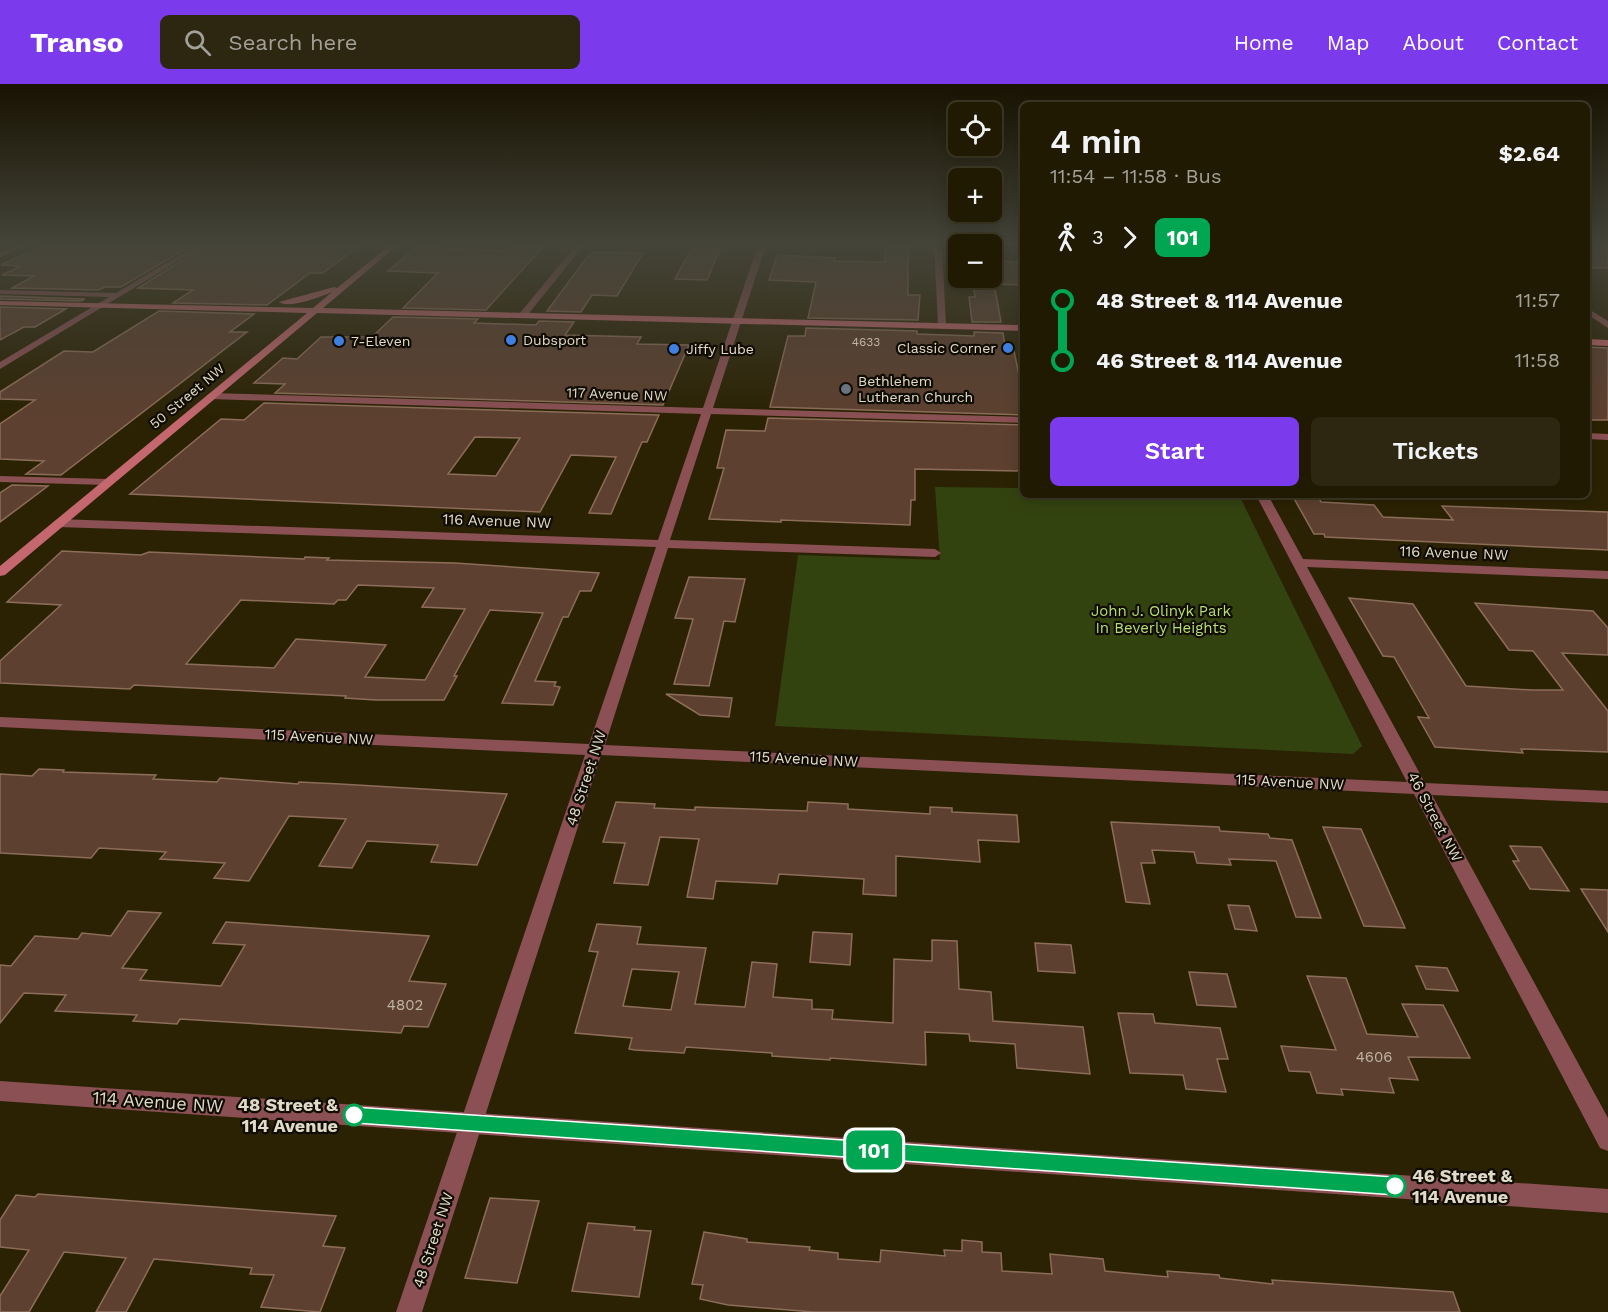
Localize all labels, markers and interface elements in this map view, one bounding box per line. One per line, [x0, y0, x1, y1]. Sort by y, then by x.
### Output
search box [160, 15, 580, 69]
text: Transo [30, 26, 124, 59]
icon: search [181, 26, 214, 59]
text: Search here [229, 30, 358, 55]
text: Home [1234, 30, 1294, 55]
text: Map [1327, 30, 1370, 55]
text: About [1403, 30, 1464, 55]
text: Contact [1497, 30, 1578, 55]
map controls [948, 102, 1002, 288]
button: locate [948, 102, 1002, 156]
text: 4 min [1050, 122, 1142, 161]
text: $2.64 [1499, 141, 1560, 166]
text: 11:54 – 11:58 · Bus [1050, 164, 1221, 188]
button: + [948, 168, 1002, 222]
icon: walk [1050, 221, 1083, 254]
icon: forward [1113, 221, 1146, 254]
text: 3 [1092, 225, 1104, 249]
text: 101 [1167, 225, 1198, 250]
button: − [948, 234, 1002, 288]
text: 48 Street & 114 Avenue [1096, 288, 1343, 313]
text: 11:57 [1516, 288, 1560, 312]
place label: Dubsport [523, 332, 586, 348]
place label: 7-Eleven [351, 333, 410, 349]
marker: Dubsport [504, 333, 518, 347]
marker: 7-Eleven [332, 334, 346, 348]
house number: 4633 [852, 335, 880, 349]
place label: Classic Corner [897, 340, 996, 356]
place label: Jiffy Lube [686, 341, 754, 357]
marker: Classic Corner [1001, 341, 1015, 355]
marker: Jiffy Lube [667, 342, 681, 356]
text: 46 Street & 114 Avenue [1096, 348, 1342, 373]
text: 11:58 [1515, 348, 1560, 372]
street label: 50 Street NW [147, 360, 227, 432]
place label: Bethlehem Lutheran Church [858, 373, 973, 405]
marker: Bethlehem Lutheran Church [839, 382, 853, 396]
street label: 117 Avenue NW [566, 384, 668, 404]
button: Start [1050, 417, 1299, 486]
button: Tickets [1311, 417, 1560, 486]
street label: 116 Avenue NW [442, 510, 552, 532]
street label: 116 Avenue NW [1399, 542, 1509, 564]
park label: John J. Olinyk Park In Beverly Heights [1091, 602, 1232, 637]
street label: 115 Avenue NW [264, 725, 374, 749]
street label: 48 Street NW [562, 728, 610, 828]
street label: 115 Avenue NW [749, 747, 859, 771]
street label: 46 Street NW [1404, 769, 1466, 865]
street label: 115 Avenue NW [1235, 770, 1345, 794]
house number: 4802 [387, 996, 423, 1014]
house number: 4606 [1356, 1048, 1392, 1066]
street label: 114 Avenue NW [92, 1086, 224, 1117]
place label: 48 Street & 114 Avenue [237, 1094, 338, 1136]
marker: 48 Street & 114 Avenue [343, 1104, 365, 1126]
line badge: 101 [840, 1130, 908, 1170]
text: 101 [858, 1138, 890, 1163]
place label: 46 Street & 114 Avenue [1412, 1165, 1513, 1207]
marker: 46 Street & 114 Avenue [1384, 1175, 1406, 1197]
street label: 48 Street NW [409, 1190, 457, 1290]

